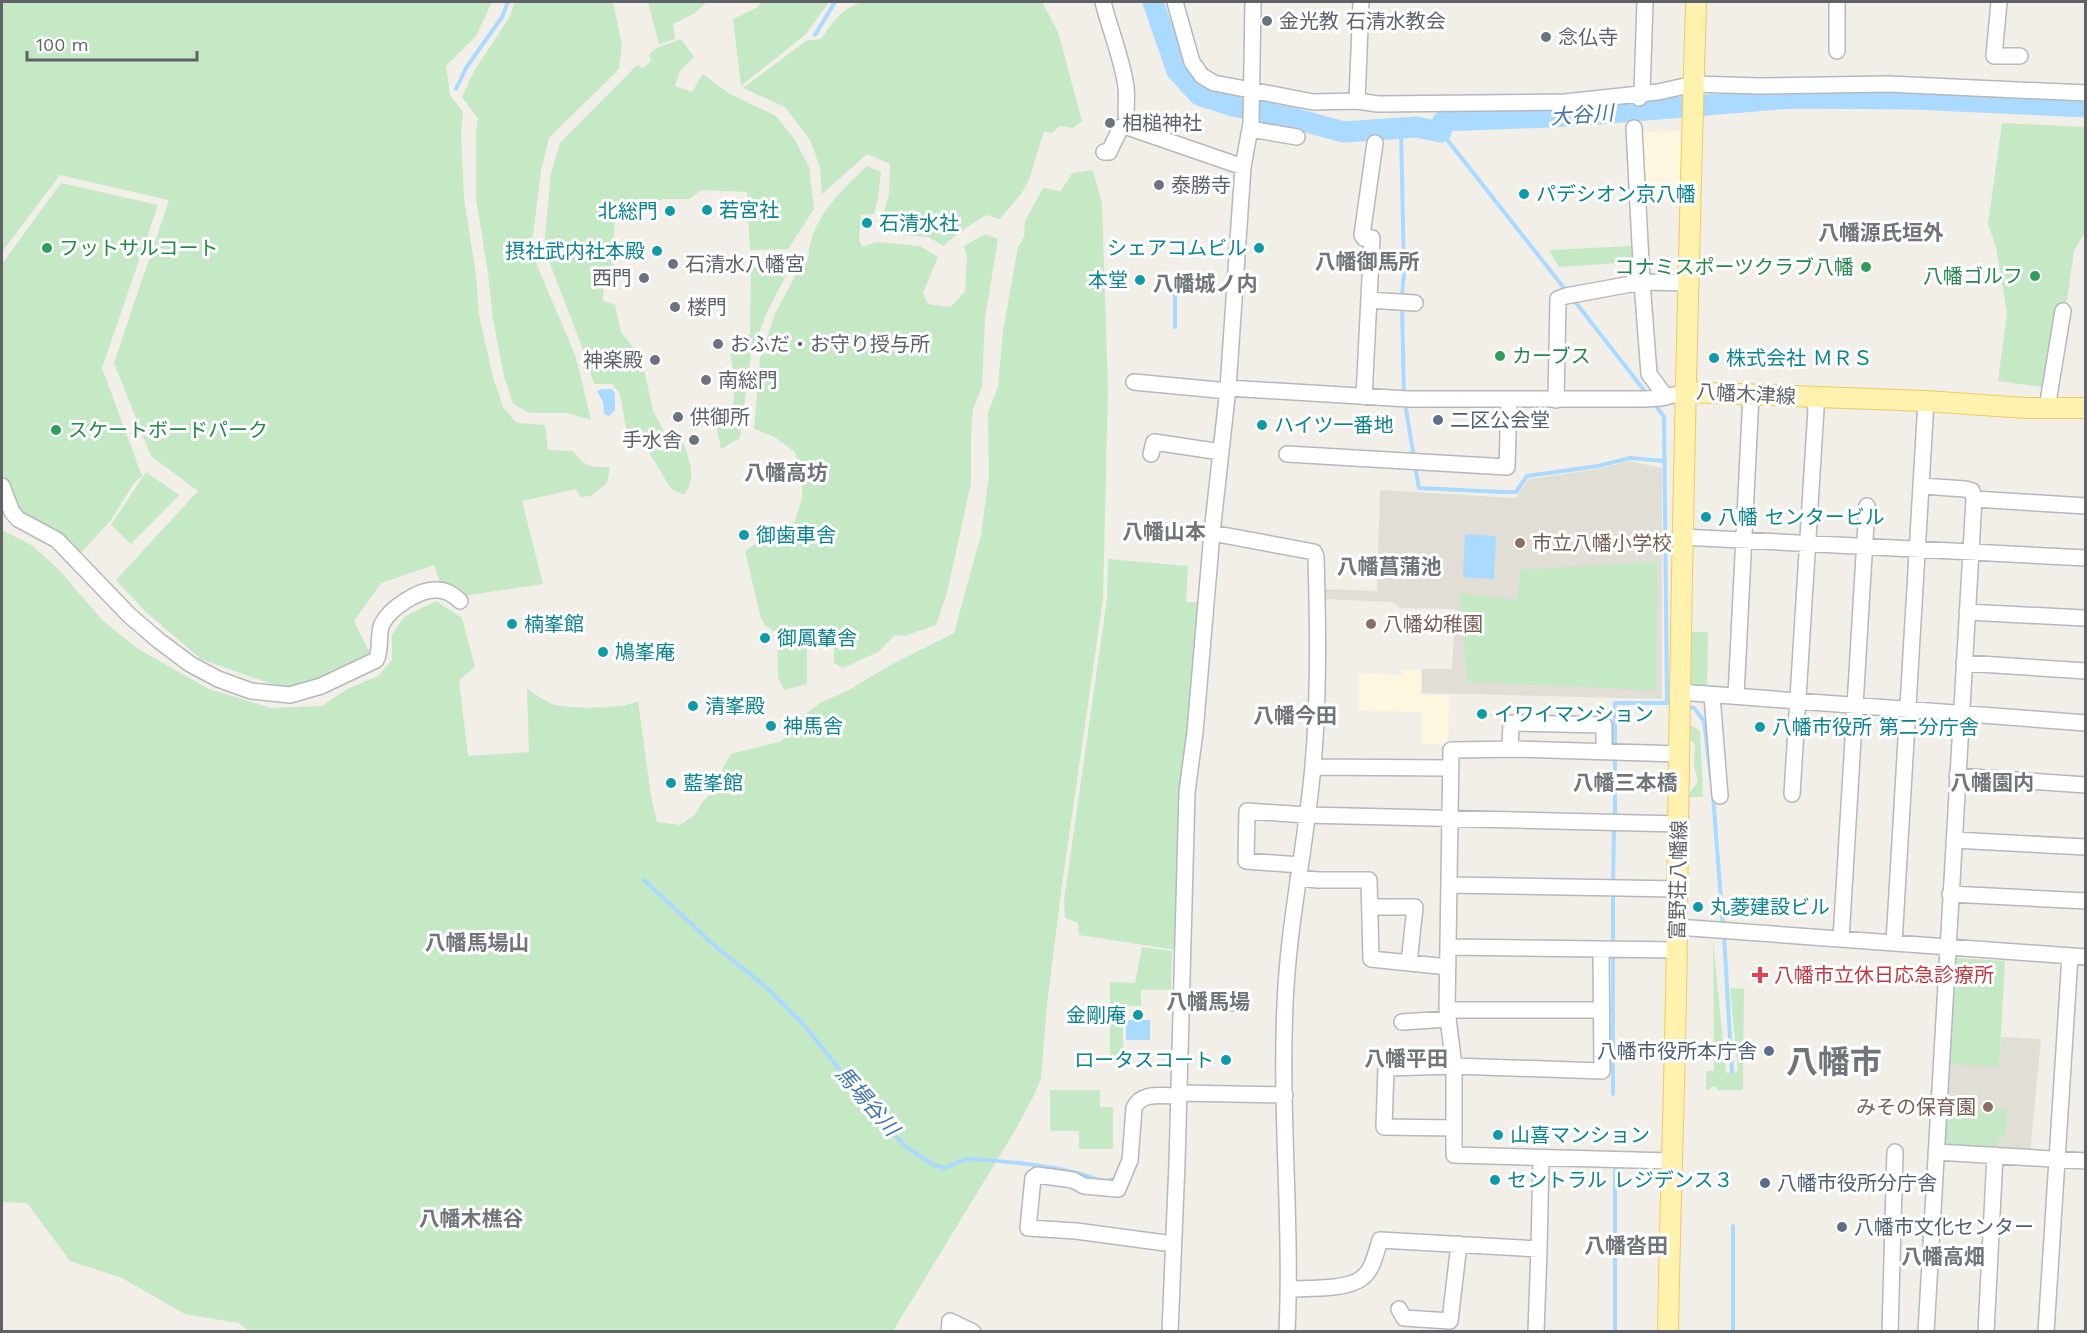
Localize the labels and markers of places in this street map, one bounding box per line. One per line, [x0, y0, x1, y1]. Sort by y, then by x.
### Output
place label: 金光教 石清水教会 [1279, 9, 1446, 33]
marker: 金光教 石清水教会 [1260, 14, 1274, 28]
place label: 念仏寺 [1558, 25, 1618, 49]
marker: 念仏寺 [1539, 30, 1553, 44]
place label: 相槌神社 [1122, 111, 1202, 135]
marker: 相槌神社 [1103, 116, 1117, 130]
place label: 泰勝寺 [1171, 173, 1231, 197]
marker: 泰勝寺 [1152, 178, 1166, 192]
place label: パデシオン京八幡 [1536, 182, 1696, 206]
marker: パデシオン京八幡 [1517, 187, 1531, 201]
place label: 若宮社 [719, 198, 779, 222]
place label: 北総門 [598, 199, 658, 223]
marker: 若宮社 [700, 203, 714, 217]
marker: 北総門 [663, 204, 677, 218]
place label: 石清水社 [879, 211, 959, 235]
marker: 石清水社 [860, 216, 874, 230]
place label: フットサルコート [59, 236, 219, 260]
place label: シェアコムビル [1107, 236, 1247, 260]
place label: 摂社武内社本殿 [505, 239, 645, 263]
marker: フットサルコート [40, 241, 54, 255]
marker: シェアコムビル [1252, 241, 1266, 255]
marker: 摂社武内社本殿 [650, 244, 664, 258]
place label: 石清水八幡宮 [685, 252, 805, 276]
place label: コナミスポーツクラブ八幡 [1614, 255, 1854, 279]
marker: 石清水八幡宮 [666, 257, 680, 271]
marker: コナミスポーツクラブ八幡 [1859, 260, 1873, 274]
place label: 八幡ゴルフ [1923, 264, 2023, 288]
place label: 西門 [592, 266, 632, 290]
place label: 本堂 [1088, 268, 1128, 292]
marker: 八幡ゴルフ [2028, 269, 2042, 283]
marker: 西門 [637, 271, 651, 285]
marker: 本堂 [1133, 273, 1147, 287]
place label: 楼門 [687, 295, 727, 319]
marker: 楼門 [668, 300, 682, 314]
place label: おふだ・お守り授与所 [730, 332, 930, 356]
marker: おふだ・お守り授与所 [711, 337, 725, 351]
place label: カーブス [1512, 344, 1591, 368]
place label: 株式会社 ＭＲＳ [1726, 346, 1873, 370]
place label: 神楽殿 [583, 348, 643, 372]
marker: カーブス [1493, 349, 1507, 363]
marker: 株式会社 ＭＲＳ [1707, 351, 1721, 365]
marker: 神楽殿 [648, 353, 662, 367]
place label: 南総門 [718, 368, 778, 392]
marker: 南総門 [699, 373, 713, 387]
place label: 供御所 [690, 405, 750, 429]
place label: 二区公会堂 [1450, 408, 1550, 432]
marker: 供御所 [671, 410, 685, 424]
place label: ハイツ一番地 [1274, 413, 1394, 437]
marker: 二区公会堂 [1431, 413, 1445, 427]
place label: スケートボードパーク [68, 418, 268, 442]
marker: ハイツ一番地 [1255, 418, 1269, 432]
marker: スケートボードパーク [49, 423, 63, 437]
place label: 手水舎 [622, 428, 682, 452]
marker: 手水舎 [687, 433, 701, 447]
place label: 八幡 センタービル [1718, 505, 1885, 529]
marker: 八幡 センタービル [1699, 510, 1713, 524]
place label: 御歯車舎 [756, 523, 836, 547]
marker: 御歯車舎 [737, 528, 751, 542]
place label: 市立八幡小学校 [1532, 531, 1672, 555]
marker: 市立八幡小学校 [1513, 536, 1527, 550]
place label: 楠峯館 [524, 612, 584, 636]
place label: 八幡幼稚園 [1383, 612, 1483, 636]
marker: 楠峯館 [505, 617, 519, 631]
marker: 八幡幼稚園 [1364, 617, 1378, 631]
place label: 御鳳輦舎 [777, 626, 857, 650]
marker: 御鳳輦舎 [758, 631, 772, 645]
place label: 鳩峯庵 [615, 640, 675, 664]
marker: 鳩峯庵 [596, 645, 610, 659]
place label: 清峯殿 [705, 694, 765, 718]
marker: 清峯殿 [686, 699, 700, 713]
place label: イワイマンション [1494, 702, 1654, 726]
marker: イワイマンション [1475, 707, 1489, 721]
place label: 神馬舎 [783, 714, 843, 738]
place label: 八幡市役所 第二分庁舎 [1772, 715, 1979, 739]
marker: 神馬舎 [764, 719, 778, 733]
marker: 八幡市役所 第二分庁舎 [1753, 720, 1767, 734]
place label: 藍峯館 [683, 771, 743, 795]
marker: 藍峯館 [664, 776, 678, 790]
place label: 丸菱建設ビル [1710, 895, 1830, 919]
marker: 丸菱建設ビル [1691, 900, 1705, 914]
place label: 八幡市立休日応急診療所 [1774, 963, 1994, 987]
marker: 八幡市立休日応急診療所 [1751, 966, 1769, 984]
place label: 金剛庵 [1066, 1003, 1126, 1027]
marker: 金剛庵 [1131, 1008, 1145, 1022]
place label: 八幡市役所本庁舎 [1597, 1039, 1757, 1063]
marker: 八幡市役所本庁舎 [1762, 1044, 1776, 1058]
place label: ロータスコート [1074, 1048, 1214, 1072]
marker: ロータスコート [1219, 1053, 1233, 1067]
place label: みその保育園 [1856, 1095, 1976, 1119]
marker: みその保育園 [1981, 1100, 1995, 1114]
place label: 山喜マンション [1510, 1123, 1650, 1147]
marker: 山喜マンション [1491, 1128, 1505, 1142]
place label: セントラル レジデンス３ [1507, 1168, 1733, 1192]
place label: 八幡市役所分庁舎 [1777, 1171, 1937, 1195]
marker: セントラル レジデンス３ [1488, 1173, 1502, 1187]
marker: 八幡市役所分庁舎 [1758, 1176, 1772, 1190]
place label: 八幡市文化センター [1854, 1215, 2034, 1239]
marker: 八幡市文化センター [1835, 1220, 1849, 1234]

